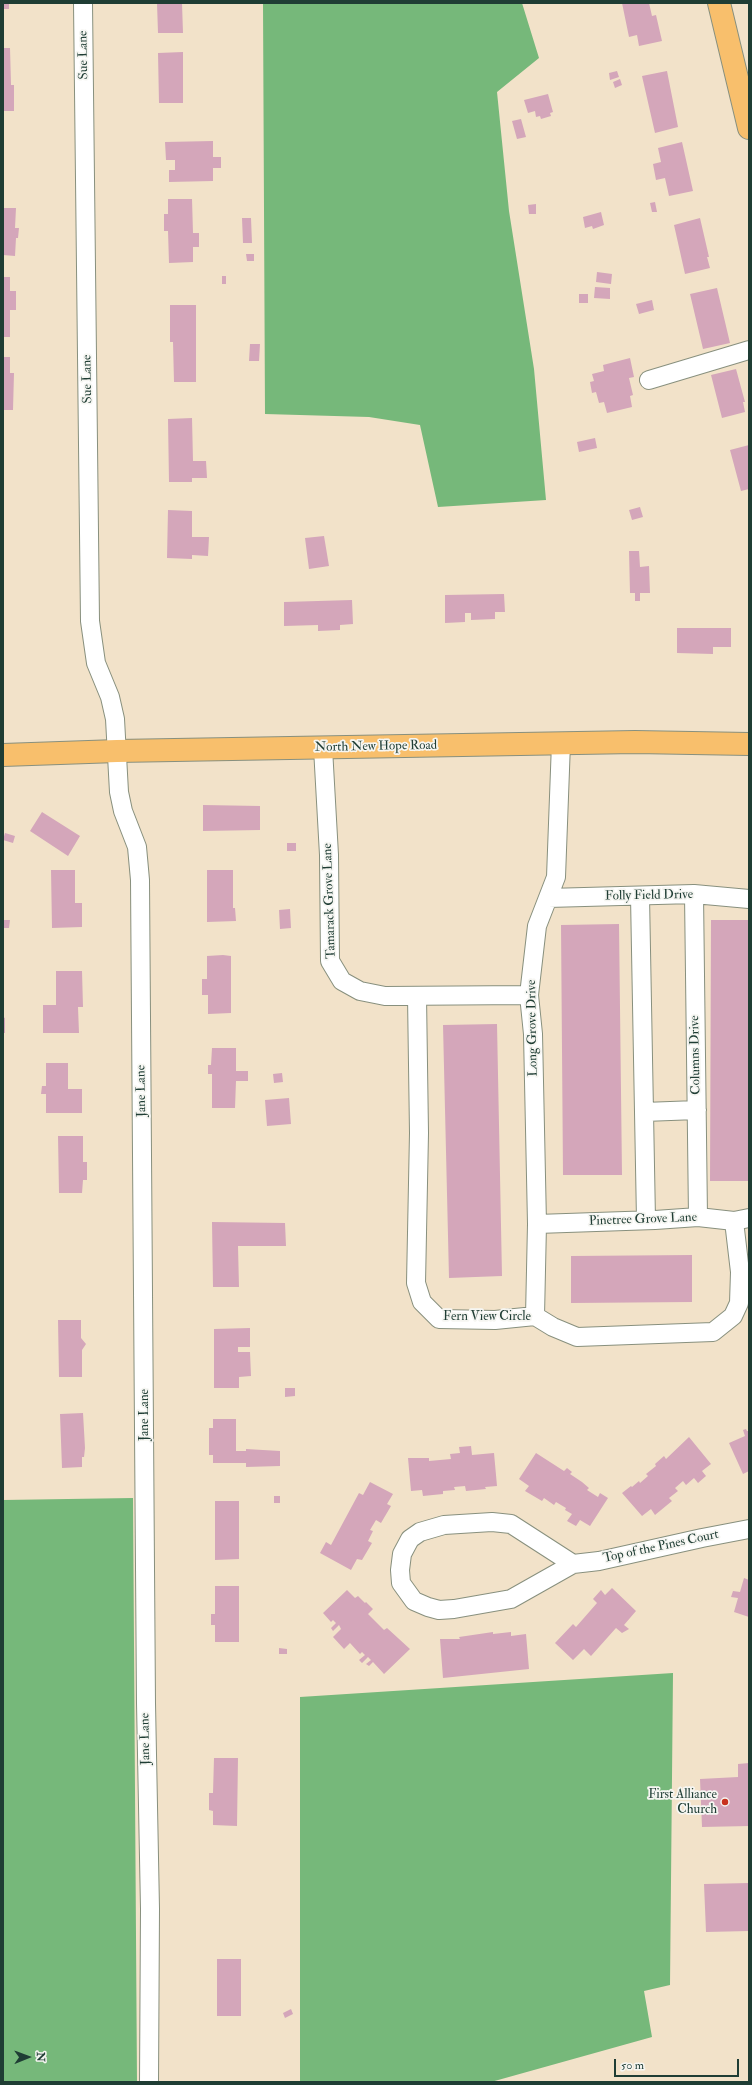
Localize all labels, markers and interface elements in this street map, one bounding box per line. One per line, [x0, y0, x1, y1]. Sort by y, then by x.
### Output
street label: Sue Lane [76, 30, 92, 80]
street label: Sue Lane [80, 354, 96, 404]
street label: North New Hope Road [315, 738, 437, 756]
street label: Tamarack Grove Lane [320, 843, 340, 959]
street label: Folly Field Drive [605, 887, 693, 905]
street label: Long Grove Drive [524, 979, 542, 1077]
street label: Columns Drive [688, 1015, 704, 1095]
street label: Jane Lane [134, 1065, 150, 1117]
street label: Pinetree Grove Lane [589, 1210, 697, 1230]
street label: Fern View Circle [443, 1309, 531, 1325]
street label: Jane Lane [137, 1389, 153, 1441]
street label: Top of the Pines Court [602, 1527, 720, 1567]
street label: Jane Lane [138, 1713, 154, 1765]
place label: First Alliance Church [648, 1787, 717, 1818]
marker: First Alliance Church [720, 1797, 730, 1807]
north arrow [8, 2037, 48, 2077]
scale bar [616, 2051, 741, 2077]
text: N [34, 2052, 47, 2062]
text: 50 m [621, 2058, 644, 2073]

